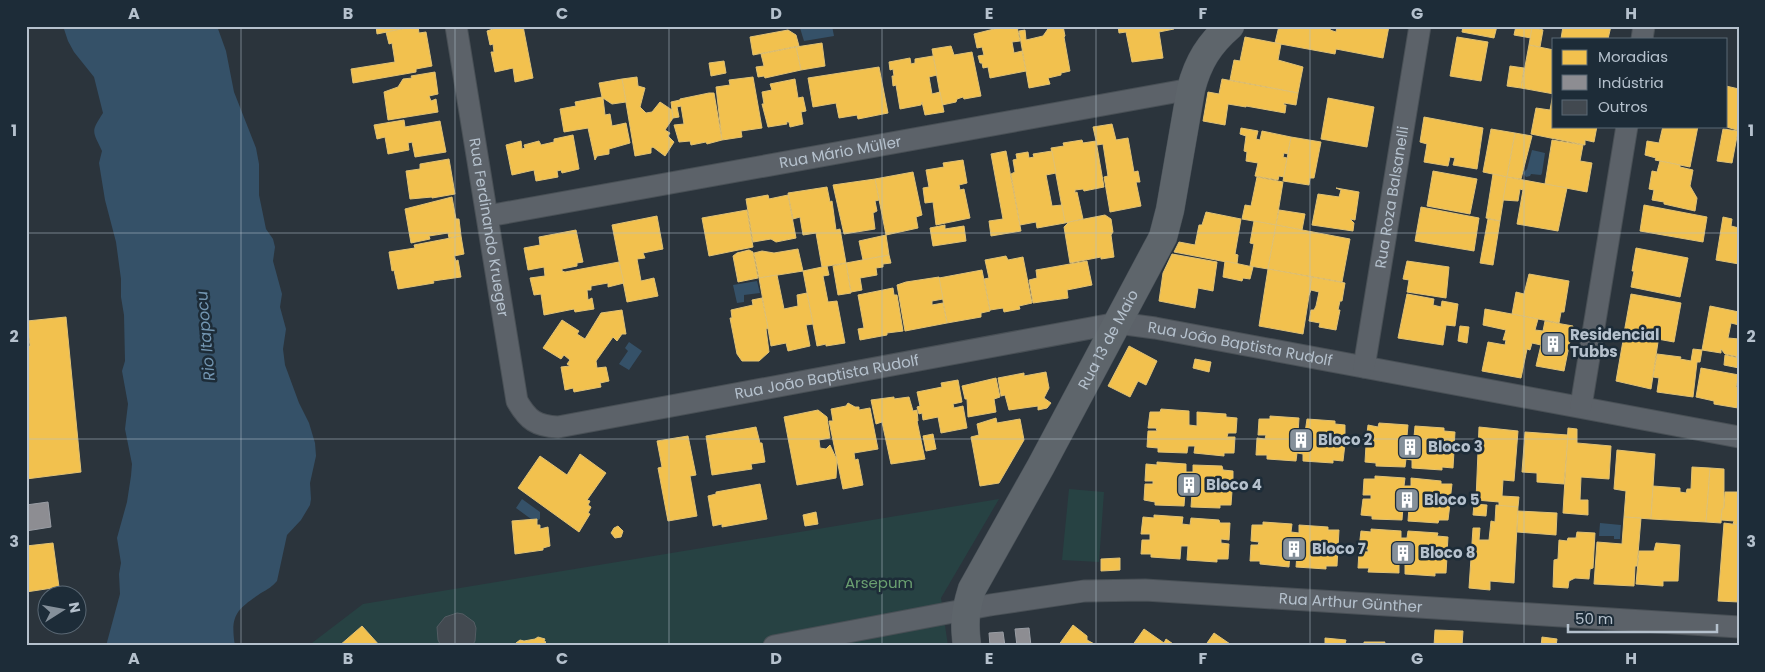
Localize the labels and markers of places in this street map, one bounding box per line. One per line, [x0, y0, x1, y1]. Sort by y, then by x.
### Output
place label: Residencial Tubbs [1570, 324, 1659, 362]
building icon: Residencial Tubbs [1540, 331, 1566, 357]
building icon: Bloco 2 [1288, 427, 1314, 453]
place label: Bloco 2 [1318, 429, 1373, 450]
building icon: Bloco 3 [1397, 434, 1423, 460]
place label: Bloco 3 [1428, 436, 1483, 457]
building icon: Bloco 4 [1176, 472, 1202, 498]
place label: Bloco 4 [1206, 474, 1262, 495]
building icon: Bloco 5 [1394, 487, 1420, 513]
place label: Bloco 5 [1424, 489, 1480, 510]
building icon: Bloco 7 [1281, 536, 1307, 562]
place label: Bloco 7 [1312, 538, 1366, 559]
building icon: Bloco 8 [1390, 540, 1416, 566]
place label: Bloco 8 [1420, 542, 1475, 563]

